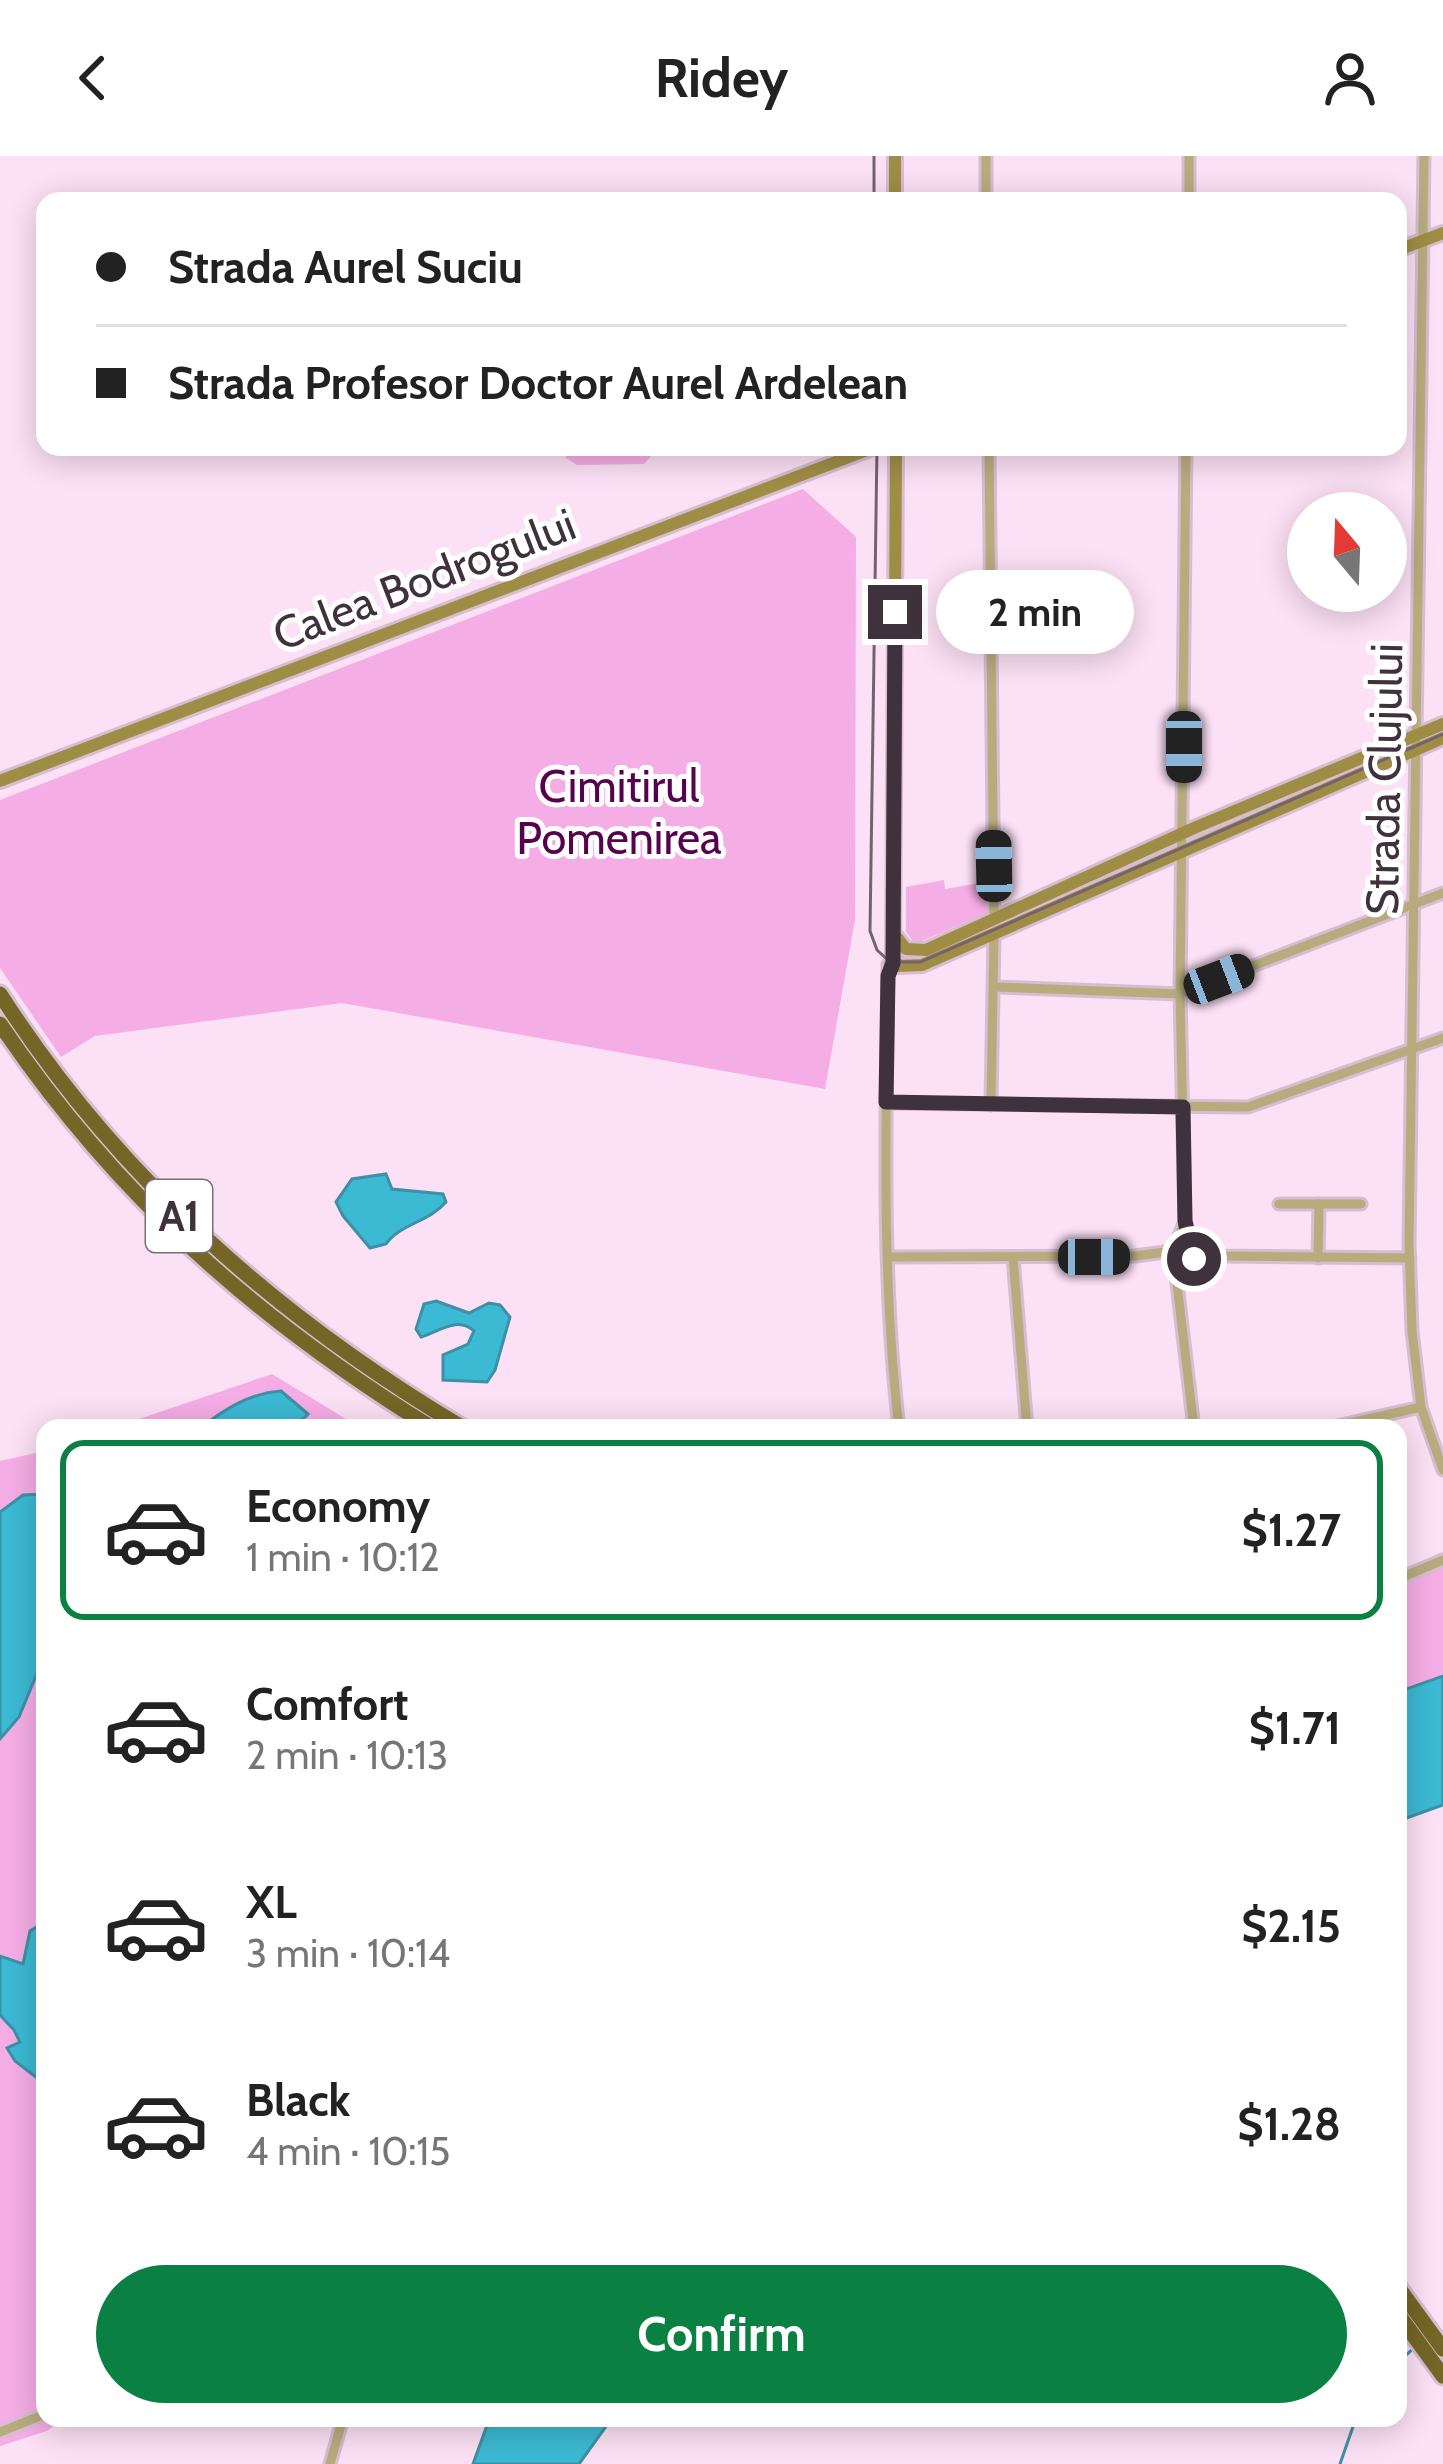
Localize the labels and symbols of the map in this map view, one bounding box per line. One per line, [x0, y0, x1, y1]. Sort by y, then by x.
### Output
north arrow [1287, 492, 1407, 612]
street label: Calea Bodrogului [265, 497, 583, 661]
callout: 2 min [937, 570, 1135, 654]
route end [868, 585, 922, 639]
street label: Strada Clujului [1355, 643, 1413, 915]
car [1166, 711, 1202, 783]
park label: Cimitirul Pomenirea [516, 759, 722, 865]
car [975, 830, 1013, 902]
car [1179, 949, 1259, 1009]
road number: A1 [146, 1180, 212, 1252]
route start [1167, 1232, 1221, 1286]
car [1058, 1239, 1130, 1275]

